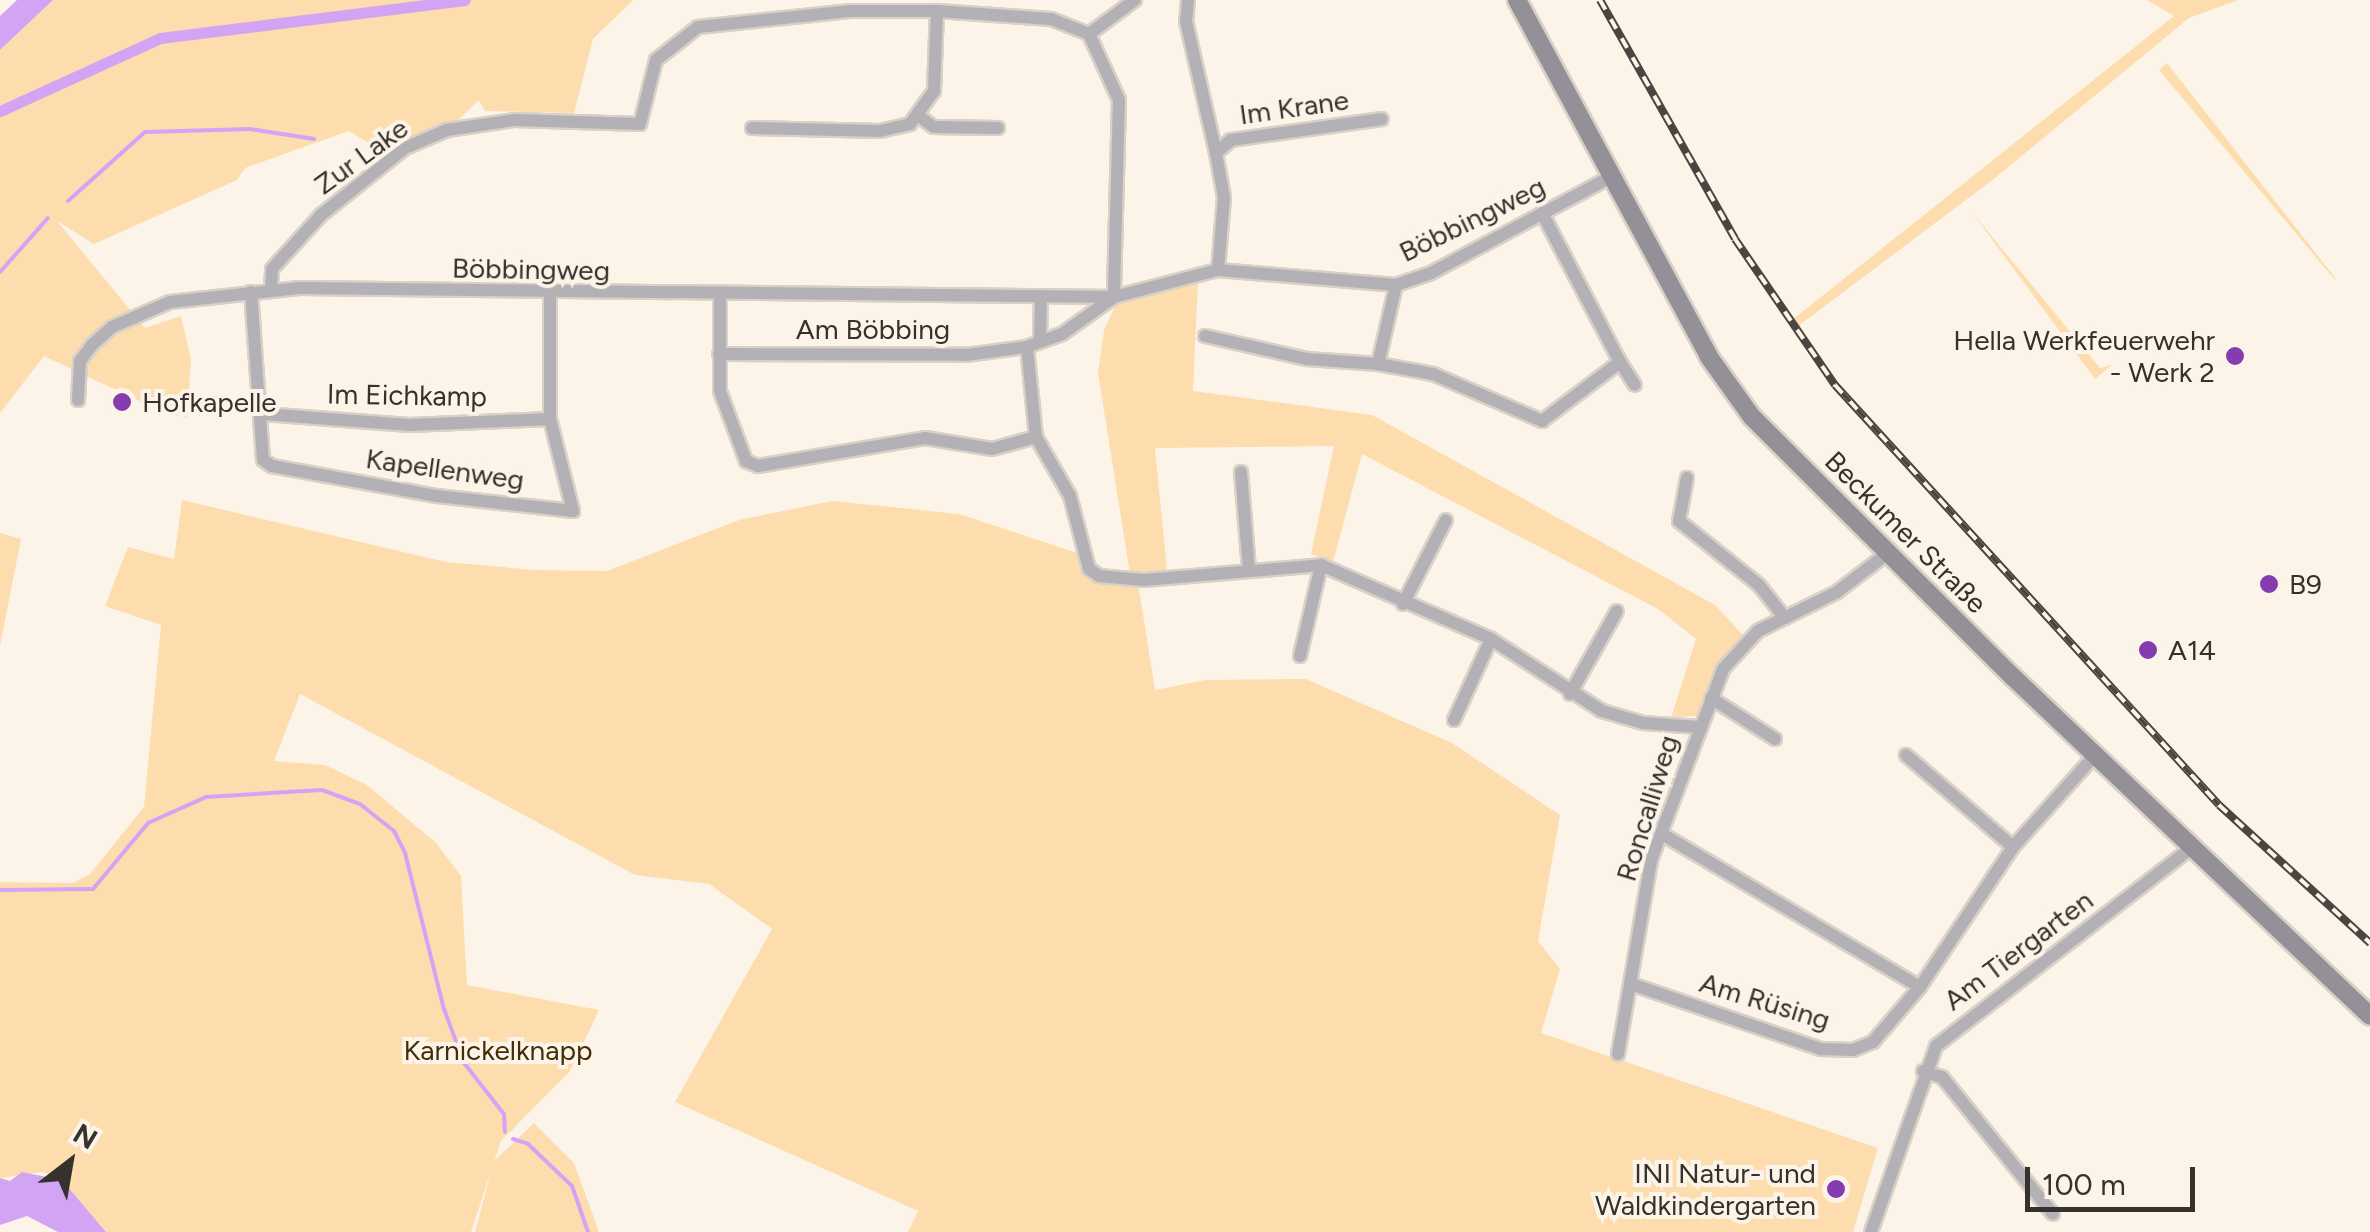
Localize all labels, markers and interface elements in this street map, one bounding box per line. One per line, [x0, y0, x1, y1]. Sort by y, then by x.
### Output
street label: Im Krane [1237, 83, 1351, 131]
street label: Zur Lake [308, 111, 414, 201]
street label: Böbbingweg [1394, 169, 1550, 269]
street label: Böbbingweg [452, 251, 610, 287]
street label: Am Böbbing [796, 312, 950, 346]
place label: Hella Werkfeuerwehr - Werk 2 [1953, 323, 2215, 389]
marker: Hella Werkfeuerwehr - Werk 2 [2224, 345, 2246, 367]
street label: Im Eichkamp [327, 377, 487, 413]
place label: Hofkapelle [142, 385, 277, 419]
marker: Hofkapelle [111, 391, 133, 413]
street label: Kapellenweg [364, 441, 526, 497]
street label: Beckumer Straße [1818, 444, 1994, 620]
place label: B9 [2289, 567, 2322, 601]
marker: B9 [2258, 573, 2280, 595]
place label: A14 [2168, 633, 2216, 667]
marker: A14 [2137, 639, 2159, 661]
street label: Roncalliweg [1609, 731, 1685, 885]
street label: Am Tiergarten [1937, 883, 2099, 1017]
street label: Am Rüsing [1696, 965, 1834, 1037]
park label: Karnickelknapp [403, 1033, 593, 1067]
north arrow [20, 1112, 120, 1212]
text: N [67, 1116, 103, 1156]
scale bar [2030, 1147, 2200, 1209]
place label: INI Natur- und Waldkindergarten [1595, 1156, 1816, 1222]
text: 100 m [2042, 1166, 2126, 1203]
marker: INI Natur- und Waldkindergarten [1825, 1178, 1847, 1200]

